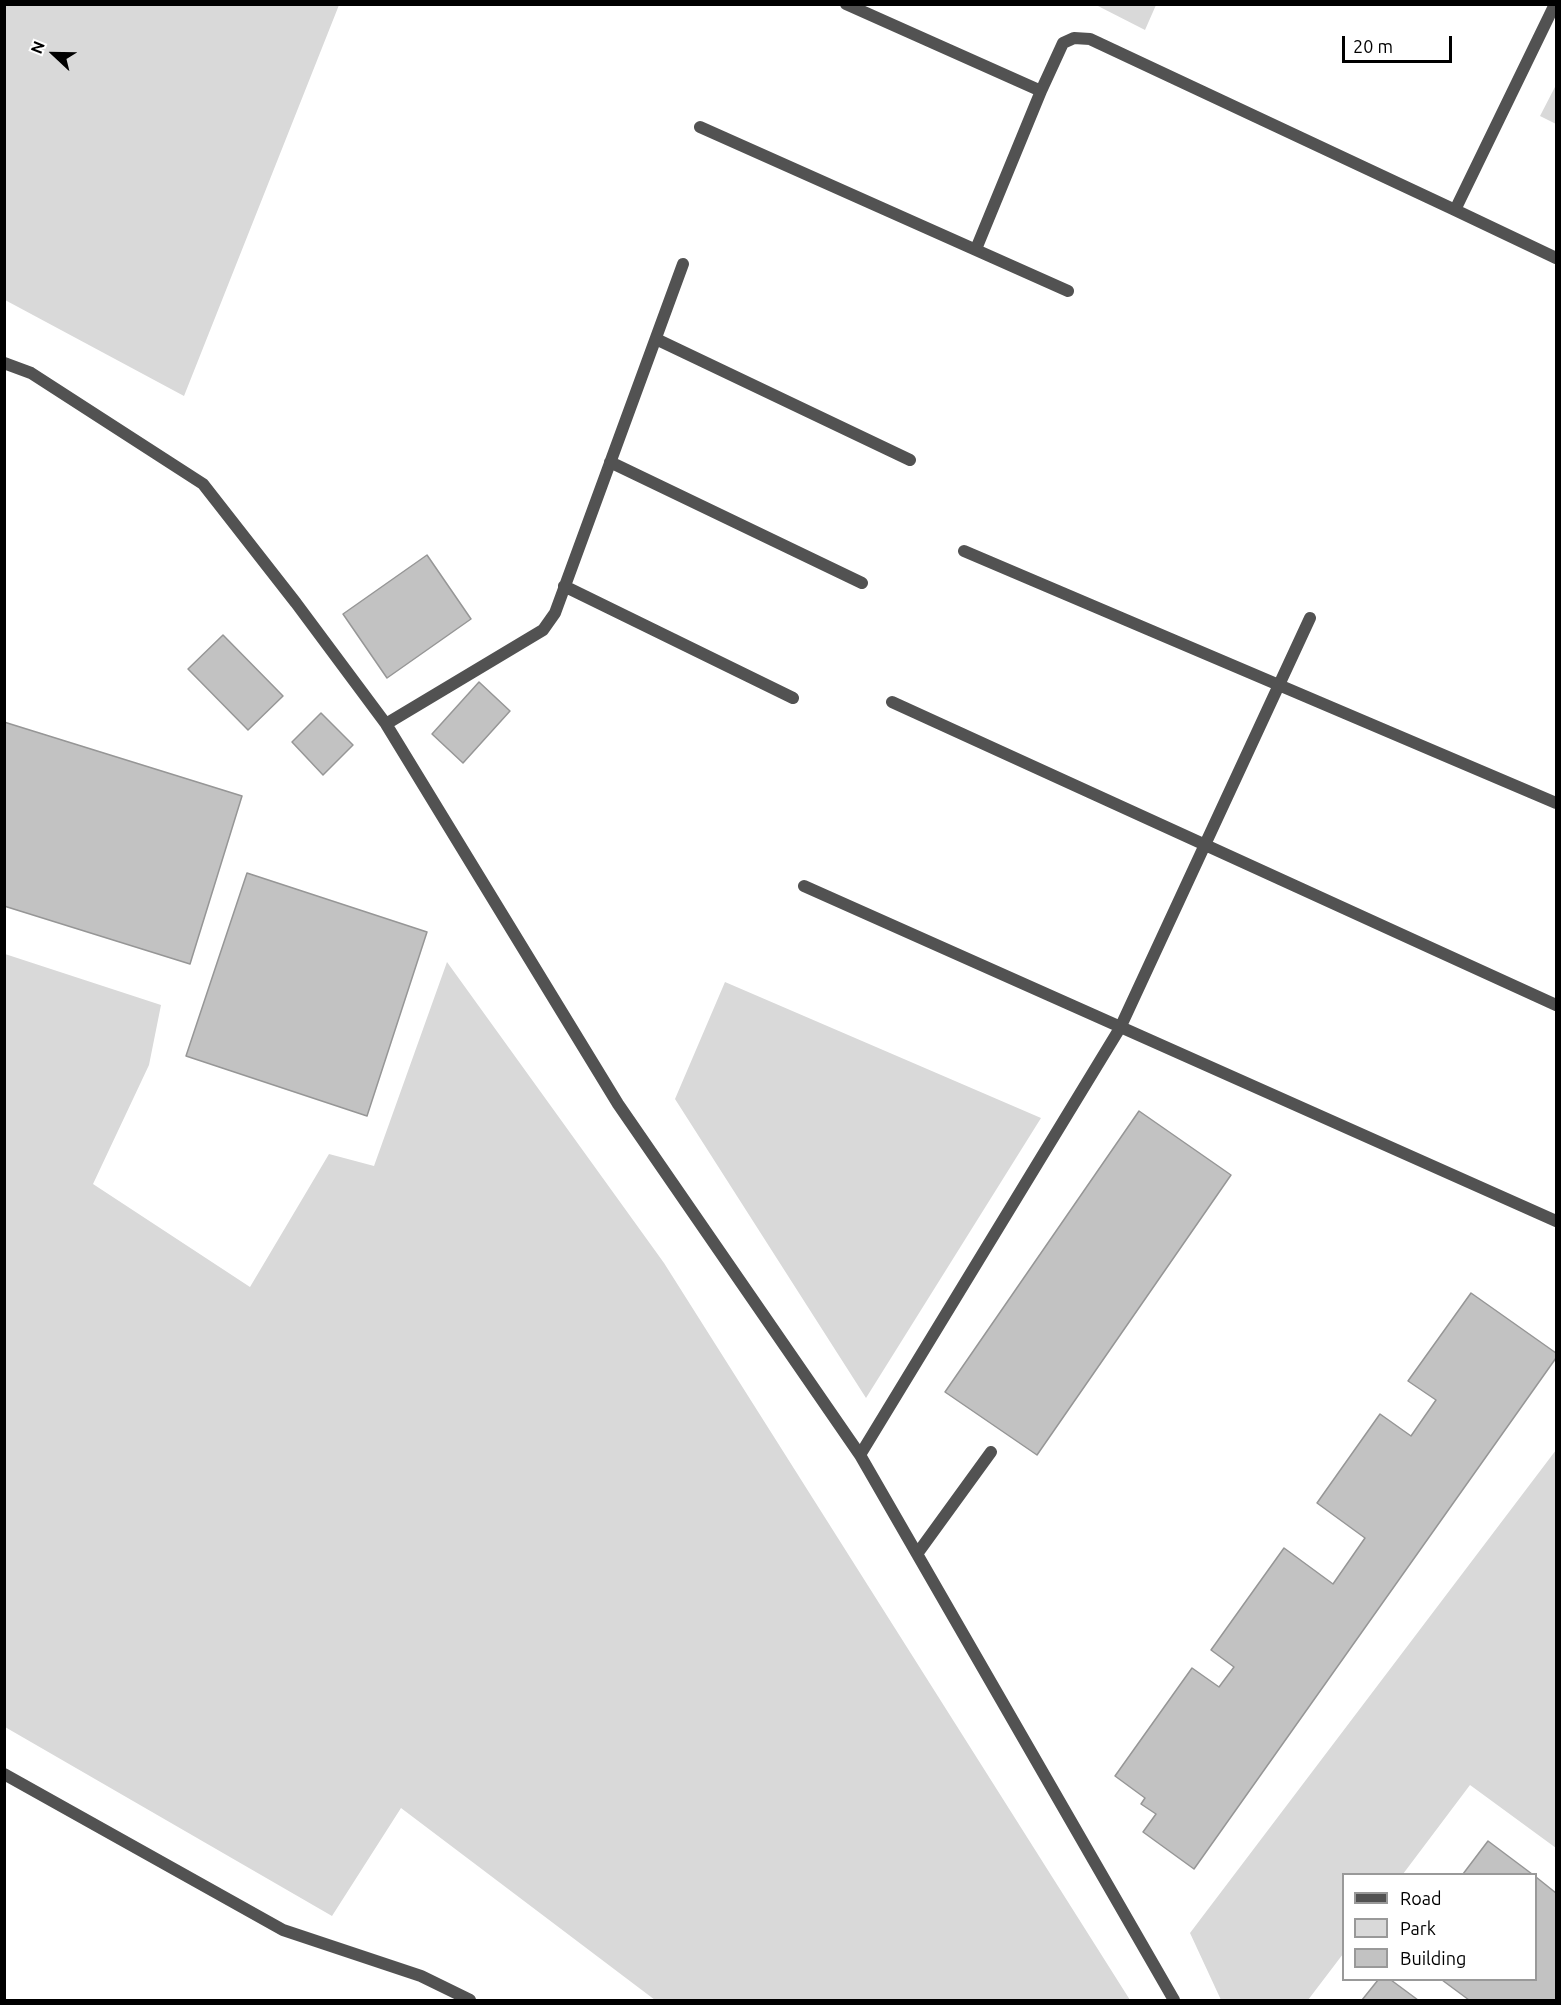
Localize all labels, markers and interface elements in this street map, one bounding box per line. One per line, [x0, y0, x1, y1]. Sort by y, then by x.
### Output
north arrow [24, 24, 84, 84]
scale bar [1345, 24, 1454, 62]
text: 20 m [1353, 36, 1393, 56]
text: N [27, 38, 48, 56]
legend [1342, 1873, 1537, 1981]
text: Road [1400, 1888, 1442, 1908]
text: Park [1400, 1918, 1436, 1938]
text: Building [1400, 1948, 1466, 1968]

